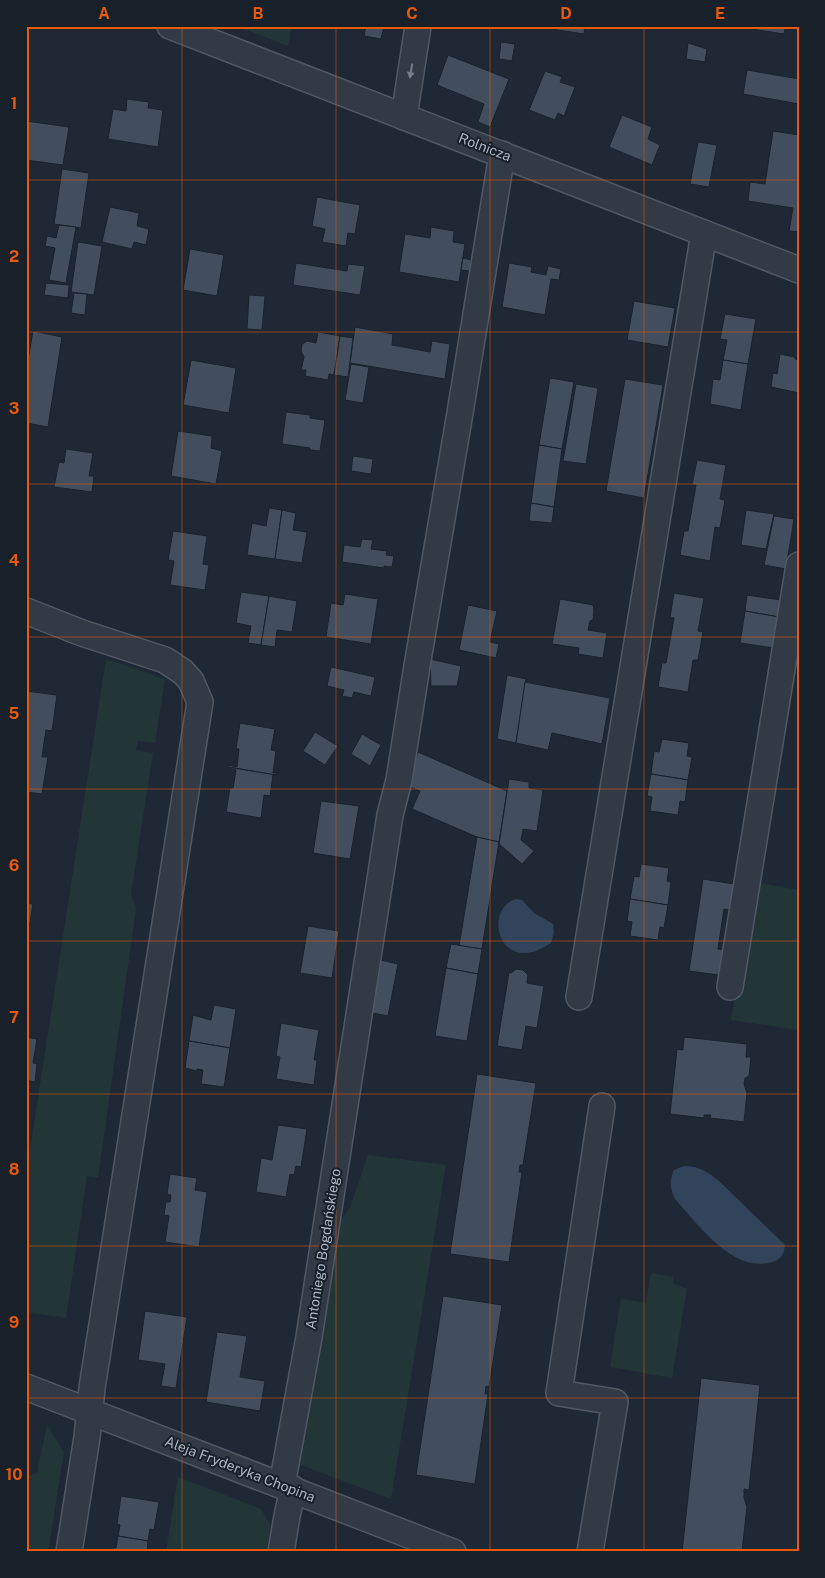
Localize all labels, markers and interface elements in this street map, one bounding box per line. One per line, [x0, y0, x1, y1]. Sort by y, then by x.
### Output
text: A [98, 4, 110, 23]
text: B [253, 4, 264, 23]
text: C [406, 4, 418, 23]
text: D [560, 4, 572, 23]
text: E [715, 4, 725, 23]
one-way arrow [406, 64, 414, 80]
text: 1 [11, 94, 17, 113]
street label: Rolnicza [457, 130, 513, 164]
text: 2 [9, 247, 19, 266]
text: 3 [9, 399, 19, 418]
text: 4 [9, 551, 20, 570]
text: 5 [9, 704, 20, 723]
text: 6 [9, 856, 19, 875]
text: 7 [9, 1008, 19, 1027]
text: 8 [9, 1160, 20, 1179]
street label: Antoniego Bogdańskiego [302, 1167, 344, 1331]
text: 9 [9, 1313, 19, 1332]
street label: Aleja Fryderyka Chopina [163, 1433, 317, 1505]
text: 10 [5, 1465, 23, 1484]

